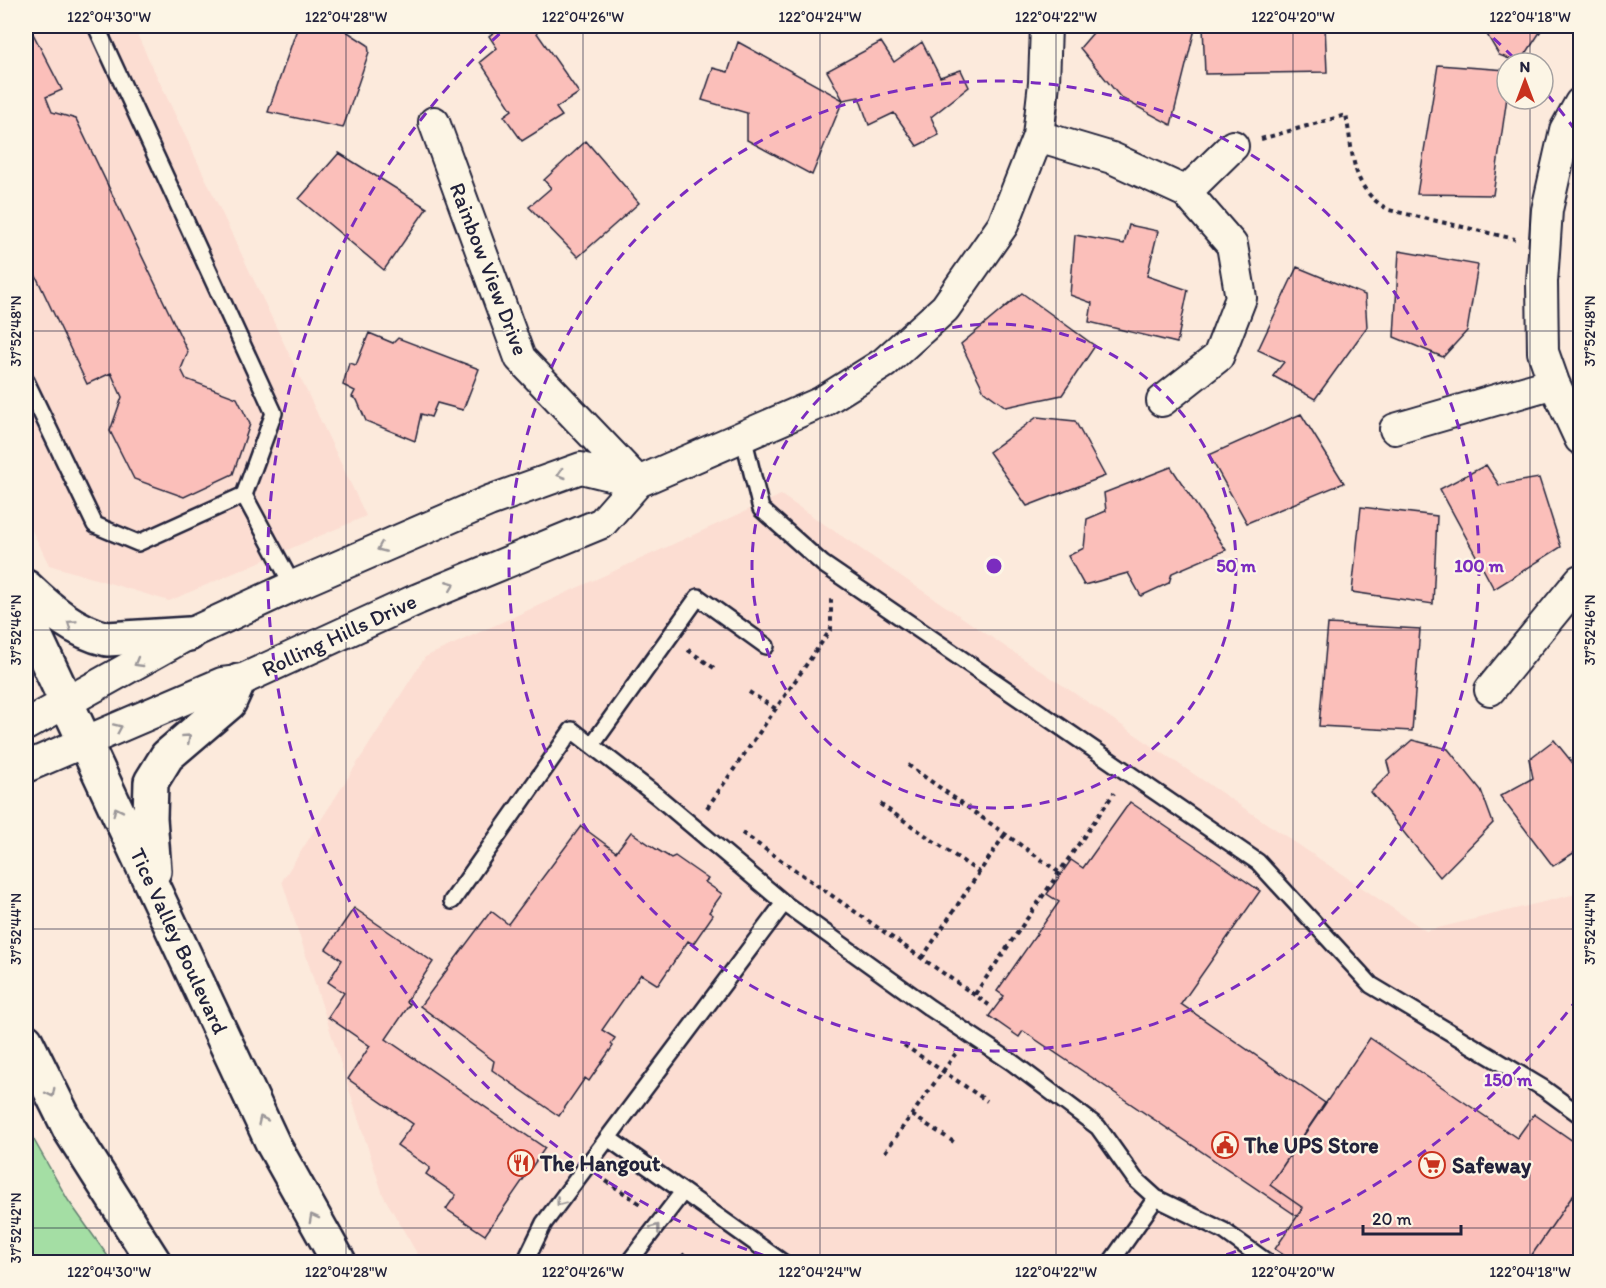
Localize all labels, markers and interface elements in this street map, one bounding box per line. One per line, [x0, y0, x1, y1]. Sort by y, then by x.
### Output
text: 122°04'30"W [67, 8, 151, 26]
text: 122°04'28"W [305, 8, 387, 26]
text: 122°04'26"W [542, 8, 624, 26]
text: 122°04'24"W [778, 8, 862, 26]
text: 122°04'22"W [1015, 8, 1097, 26]
text: 122°04'20"W [1251, 8, 1335, 26]
text: 122°04'18"W [1489, 8, 1571, 26]
north arrow [1495, 51, 1555, 111]
text: N [1520, 57, 1530, 76]
street label: Rainbow View Drive [444, 179, 534, 359]
text: 37°52'48"N [7, 295, 25, 367]
text: 37°52'48"N [1581, 295, 1599, 367]
one-way arrow [556, 467, 567, 480]
one-way arrow [376, 541, 387, 553]
text: 50 m [1216, 555, 1257, 577]
text: 100 m [1454, 555, 1505, 577]
centre of rings [984, 556, 1004, 576]
one-way arrow [445, 580, 456, 592]
street label: Rolling Hills Drive [257, 587, 421, 683]
text: 37°52'46"N [7, 594, 25, 666]
text: 37°52'46"N [1581, 594, 1599, 666]
one-way arrow [67, 620, 78, 631]
one-way arrow [134, 656, 144, 667]
one-way arrow [112, 723, 123, 735]
one-way arrow [180, 735, 191, 746]
one-way arrow [113, 806, 125, 817]
street label: Tice Valley Boulevard [124, 844, 234, 1039]
text: 37°52'44"N [7, 893, 25, 965]
text: 37°52'44"N [1581, 893, 1599, 965]
text: 150 m [1484, 1069, 1533, 1091]
one-way arrow [43, 1087, 55, 1098]
one-way arrow [257, 1116, 269, 1127]
public building icon: The UPS Store [1210, 1130, 1240, 1160]
place label: The UPS Store [1243, 1132, 1379, 1159]
restaurant icon: The Hangout [506, 1148, 536, 1178]
place label: The Hangout [539, 1150, 661, 1177]
supermarket icon: Safeway [1417, 1150, 1447, 1180]
place label: Safeway [1452, 1152, 1532, 1179]
text: 37°52'42"N [7, 1192, 25, 1264]
one-way arrow [556, 1195, 567, 1206]
scale bar [1363, 1198, 1460, 1236]
text: 20 m [1372, 1208, 1412, 1230]
one-way arrow [309, 1214, 320, 1224]
one-way arrow [648, 1223, 659, 1234]
text: 122°04'30"W [67, 1263, 151, 1281]
text: 122°04'28"W [305, 1263, 387, 1281]
text: 122°04'26"W [542, 1263, 624, 1281]
text: 122°04'24"W [778, 1263, 862, 1281]
text: 122°04'22"W [1015, 1263, 1097, 1281]
text: 122°04'20"W [1251, 1263, 1335, 1281]
text: 122°04'18"W [1489, 1263, 1571, 1281]

